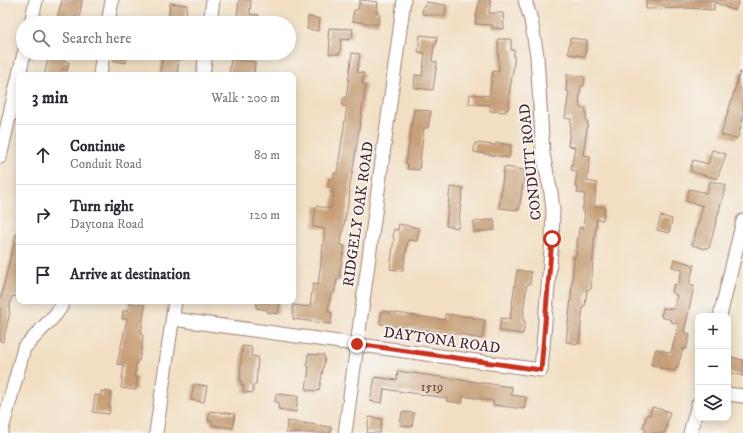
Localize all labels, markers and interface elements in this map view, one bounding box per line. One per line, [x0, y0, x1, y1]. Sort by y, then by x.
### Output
search box [16, 16, 296, 60]
icon: search [30, 27, 52, 49]
text: Search here [62, 29, 131, 48]
text: 3 min [32, 87, 68, 109]
text: Walk · 200 m [211, 90, 280, 106]
street label: CONDUIT ROAD [515, 103, 546, 221]
text: Continue [70, 137, 125, 156]
street label: RIDGELY OAK ROAD [339, 140, 378, 288]
icon: ahead [32, 144, 54, 166]
text: 80 m [254, 147, 280, 163]
text: Conduit Road [70, 156, 142, 172]
text: Turn right [70, 197, 133, 216]
icon: right [32, 204, 54, 226]
text: 120 m [249, 207, 280, 223]
text: Daytona Road [70, 216, 144, 232]
route start [543, 230, 561, 248]
icon: arrive [32, 264, 54, 286]
text: Arrive at destination [70, 265, 190, 284]
map controls [695, 313, 731, 421]
button: + [695, 313, 731, 349]
street label: DAYTONA ROAD [382, 323, 502, 358]
route end [348, 335, 366, 353]
button: − [695, 349, 731, 385]
house number: 1519 [421, 379, 443, 395]
button: layers [695, 385, 731, 421]

